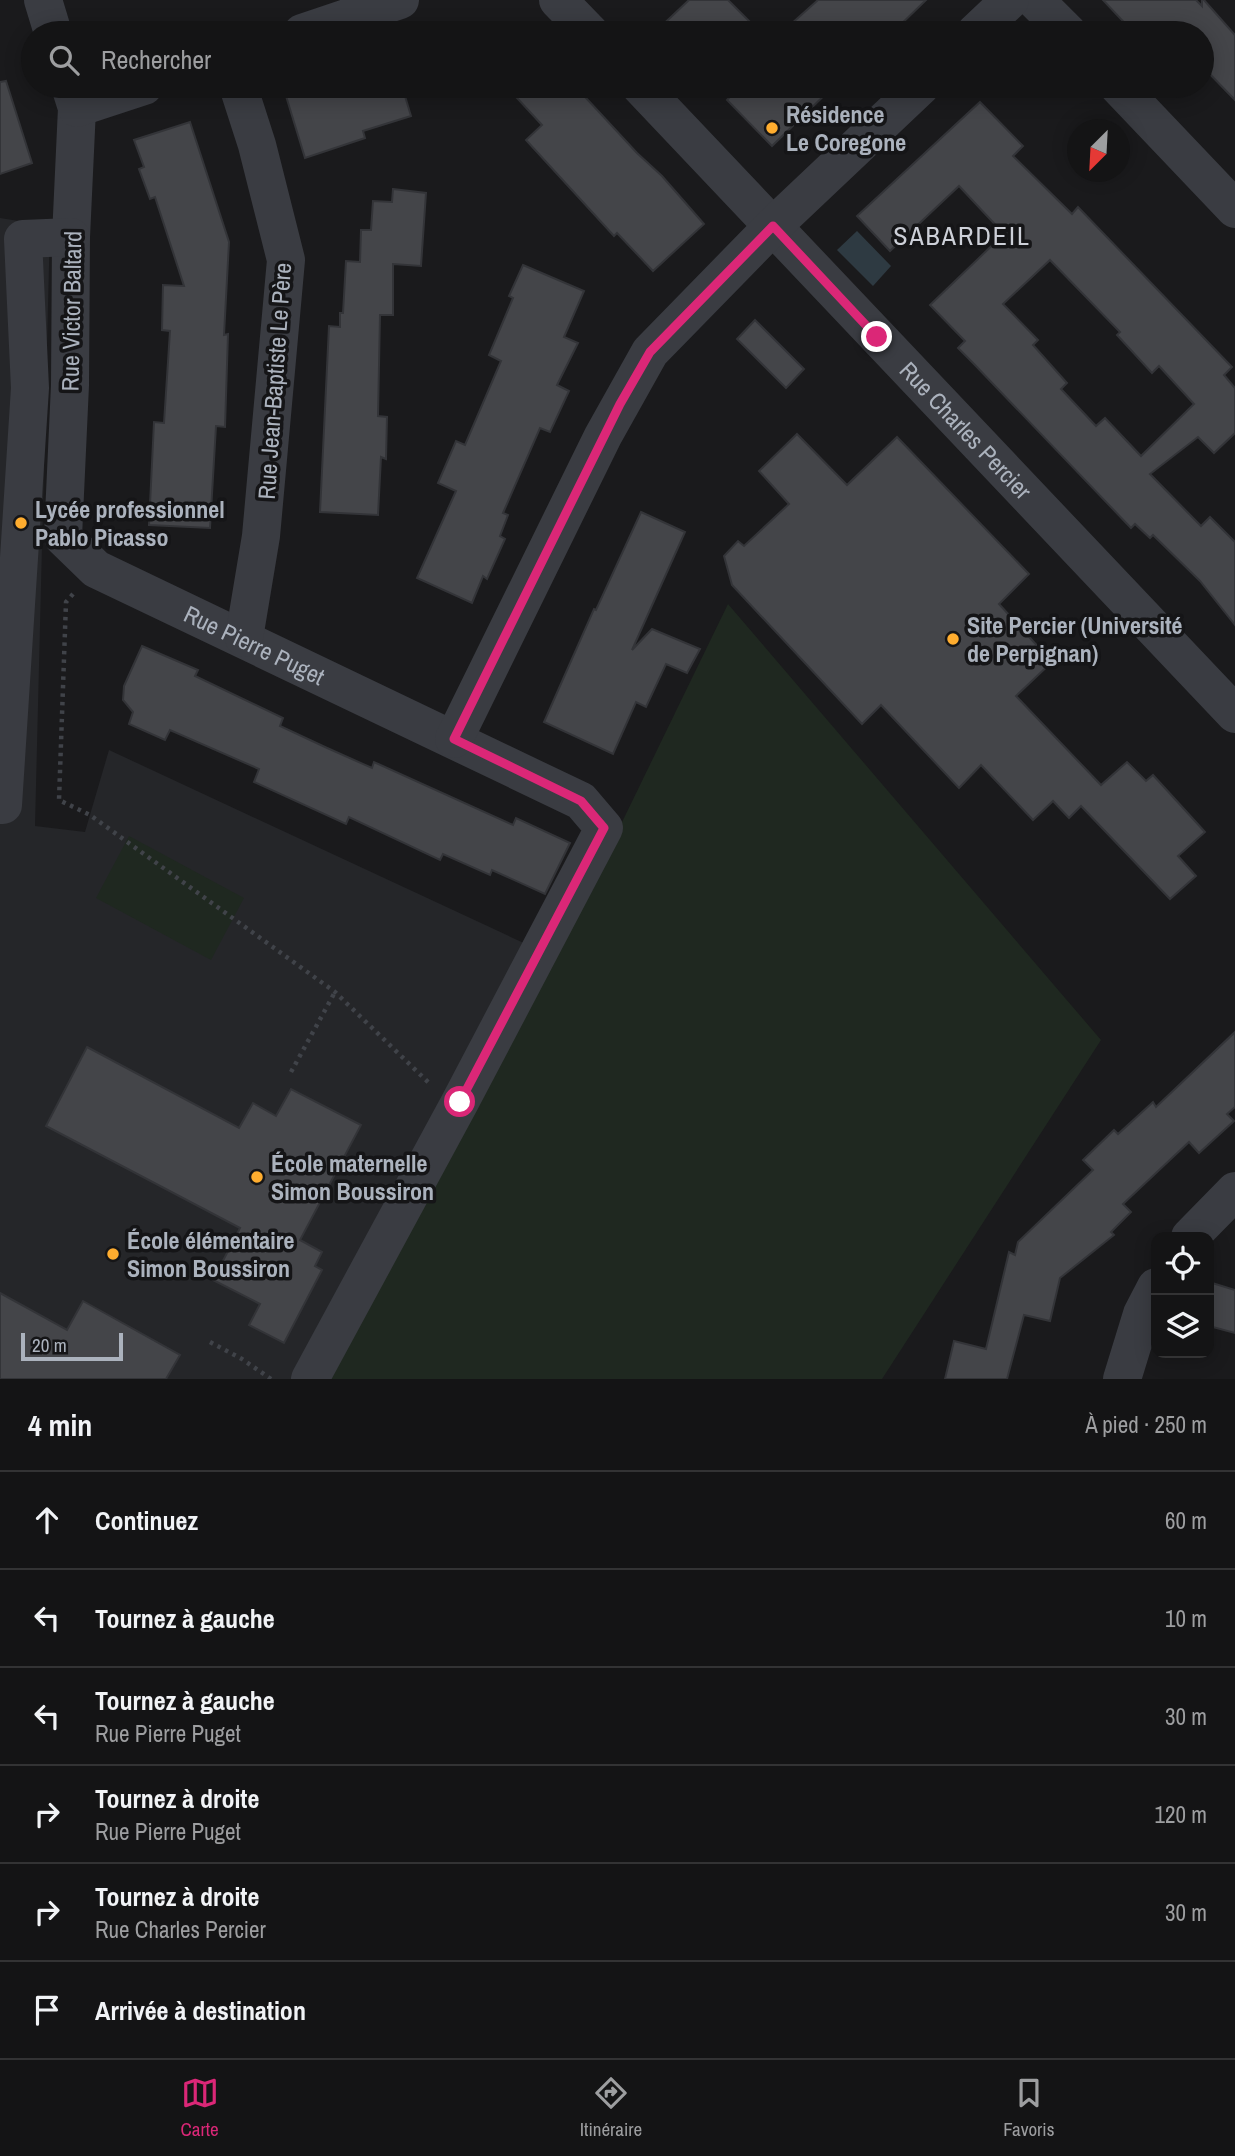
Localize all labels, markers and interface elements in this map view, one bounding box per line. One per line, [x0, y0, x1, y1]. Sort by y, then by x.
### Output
search box [21, 21, 1214, 98]
icon: search [45, 41, 83, 79]
text: Rechercher [101, 42, 211, 77]
place label: Résidence Le Coregone [786, 98, 906, 158]
north arrow [1067, 119, 1130, 182]
marker: Résidence Le Coregone [764, 120, 780, 136]
district label: SABARDEIL [893, 218, 1031, 253]
street label: Rue Victor Baltard [54, 230, 88, 392]
street label: Rue Jean-Baptiste Le Père [250, 261, 298, 501]
route end [861, 321, 892, 352]
street label: Rue Charles Percier [893, 354, 1039, 506]
place label: Lycée professionnel Pablo Picasso [35, 493, 225, 553]
marker: Lycée professionnel Pablo Picasso [13, 515, 29, 531]
street label: Rue Pierre Puget [179, 598, 330, 692]
place label: Site Percier (Université de Perpignan) [967, 609, 1183, 669]
marker: Site Percier (Université de Perpignan) [945, 631, 961, 647]
route start [444, 1086, 475, 1117]
place label: École maternelle Simon Boussiron [271, 1147, 434, 1207]
marker: École maternelle Simon Boussiron [249, 1169, 265, 1185]
place label: École élémentaire Simon Boussiron [127, 1224, 294, 1284]
map controls [1151, 1232, 1214, 1358]
button: locate [1151, 1232, 1214, 1295]
marker: École élémentaire Simon Boussiron [105, 1246, 121, 1262]
button: layers [1151, 1295, 1214, 1358]
scale bar [21, 1330, 122, 1362]
text: 20 m [32, 1332, 67, 1358]
text: 4 min [28, 1405, 92, 1445]
text: À pied · 250 m [1085, 1409, 1207, 1440]
icon: ahead [28, 1501, 66, 1539]
text: Continuez [95, 1503, 198, 1538]
text: 60 m [1165, 1505, 1207, 1536]
icon: left [28, 1599, 66, 1637]
text: Tournez à gauche [95, 1601, 275, 1636]
text: 10 m [1165, 1603, 1207, 1634]
text: Tournez à gauche [95, 1683, 275, 1718]
icon: left [28, 1697, 66, 1735]
text: 30 m [1165, 1701, 1207, 1732]
text: Rue Pierre Puget [95, 1718, 241, 1749]
text: Tournez à droite [95, 1781, 259, 1816]
icon: right [28, 1795, 66, 1833]
text: 120 m [1155, 1799, 1207, 1830]
text: Rue Pierre Puget [95, 1816, 241, 1847]
text: Tournez à droite [95, 1879, 259, 1914]
icon: right [28, 1893, 66, 1931]
text: 30 m [1165, 1897, 1207, 1928]
text: Rue Charles Percier [95, 1914, 266, 1945]
icon: arrive [28, 1991, 66, 2029]
text: Arrivée à destination [95, 1993, 306, 2028]
tab: Carte [181, 2074, 219, 2142]
tab: Itinéraire [580, 2074, 642, 2142]
tab: Favoris [1003, 2074, 1054, 2142]

